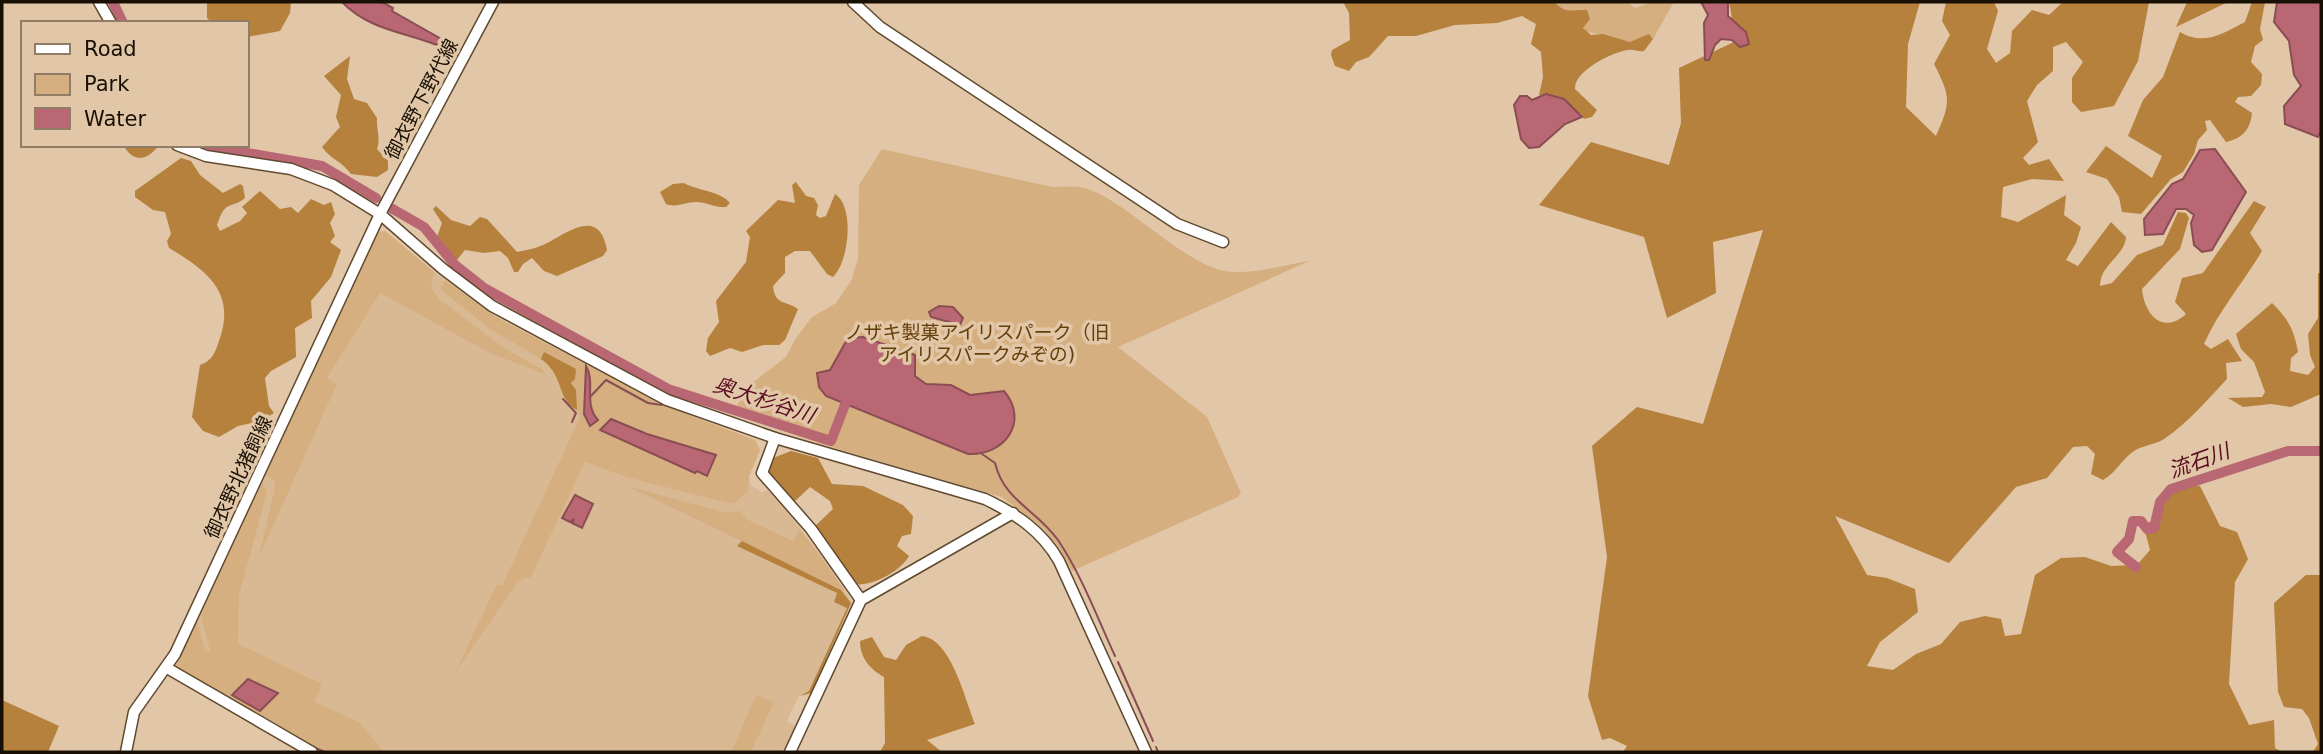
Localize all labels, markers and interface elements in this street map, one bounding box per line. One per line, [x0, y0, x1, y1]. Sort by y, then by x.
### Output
legend [21, 21, 248, 147]
street label: 御衣野下野代線 [380, 35, 462, 163]
text: Road [84, 37, 137, 61]
text: Park [84, 72, 130, 96]
text: Water [84, 107, 146, 131]
park label: ノザキ製菓アイリスパーク（旧 アイリスパークみぞの) [844, 321, 1110, 365]
water label: 奥大杉谷川 [710, 372, 820, 428]
street label: 御衣野北猪飼線 [200, 412, 276, 542]
water label: 流石川 [2165, 438, 2235, 483]

